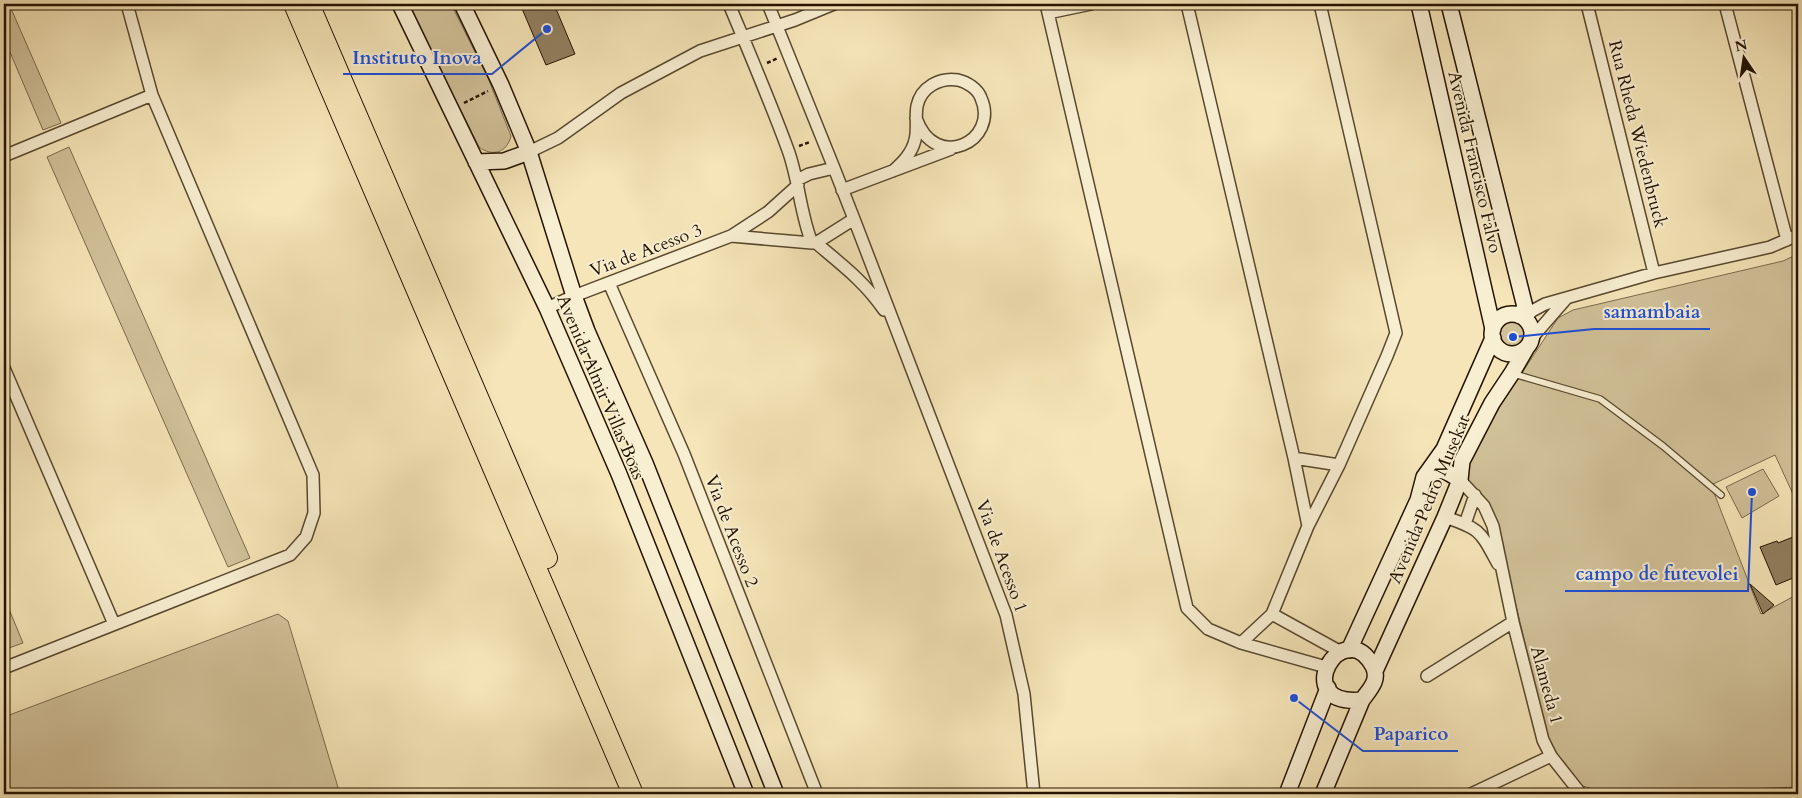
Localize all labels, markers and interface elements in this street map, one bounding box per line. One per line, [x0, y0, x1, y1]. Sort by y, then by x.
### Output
north arrow [1720, 32, 1770, 82]
text: N [1733, 35, 1749, 56]
street label: Rua Rheda Wiedenbruck [1602, 38, 1673, 231]
callout: Instituto Inova [343, 40, 492, 74]
text: Instituto Inova [352, 45, 482, 71]
street label: Avenida Francisco Falvo [1441, 69, 1508, 256]
street label: Via de Acesso 3 [586, 218, 706, 283]
street label: Avenida Almir Villas Boas [550, 291, 651, 483]
callout: samambaia [1594, 295, 1710, 329]
text: samambaia [1604, 299, 1701, 325]
street label: Avenida Pedro Musekat [1383, 411, 1476, 587]
street label: Via de Acesso 2 [699, 471, 764, 591]
street label: Via de Acesso 1 [970, 496, 1034, 616]
callout: campo de futevolei [1565, 557, 1748, 591]
text: campo de futevolei [1575, 561, 1739, 587]
street label: Alameda 1 [1524, 643, 1569, 727]
callout: Paparico [1363, 717, 1458, 751]
text: Paparico [1374, 721, 1448, 747]

